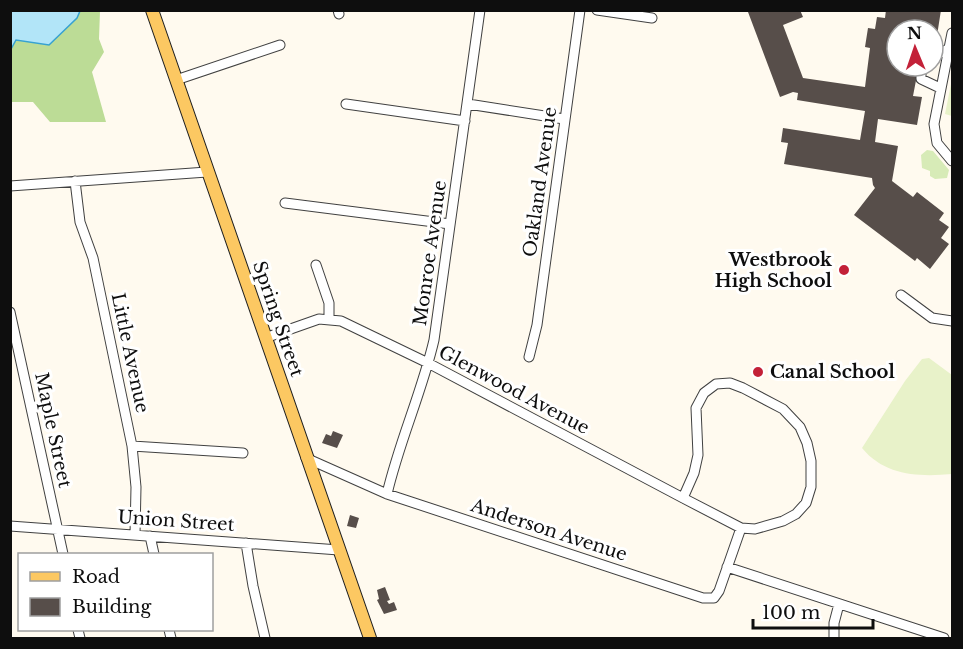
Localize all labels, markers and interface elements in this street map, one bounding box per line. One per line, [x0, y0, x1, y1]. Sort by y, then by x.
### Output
north arrow [885, 18, 945, 78]
text: N [907, 23, 922, 43]
street label: Oakland Avenue [519, 106, 561, 258]
street label: Monroe Avenue [409, 179, 451, 327]
place label: Westbrook High School [715, 249, 833, 292]
street label: Spring Street [248, 258, 308, 380]
marker: Westbrook High School [837, 263, 851, 277]
street label: Little Avenue [107, 291, 153, 415]
street label: Glenwood Avenue [435, 341, 593, 439]
place label: Canal School [770, 361, 895, 383]
marker: Canal School [751, 365, 765, 379]
street label: Maple Street [30, 370, 76, 490]
street label: Anderson Avenue [467, 494, 630, 566]
street label: Union Street [117, 506, 235, 536]
legend [18, 553, 213, 631]
text: Road [72, 566, 120, 588]
scale bar [753, 592, 873, 630]
text: Building [72, 596, 151, 618]
text: 100 m [762, 602, 820, 624]

